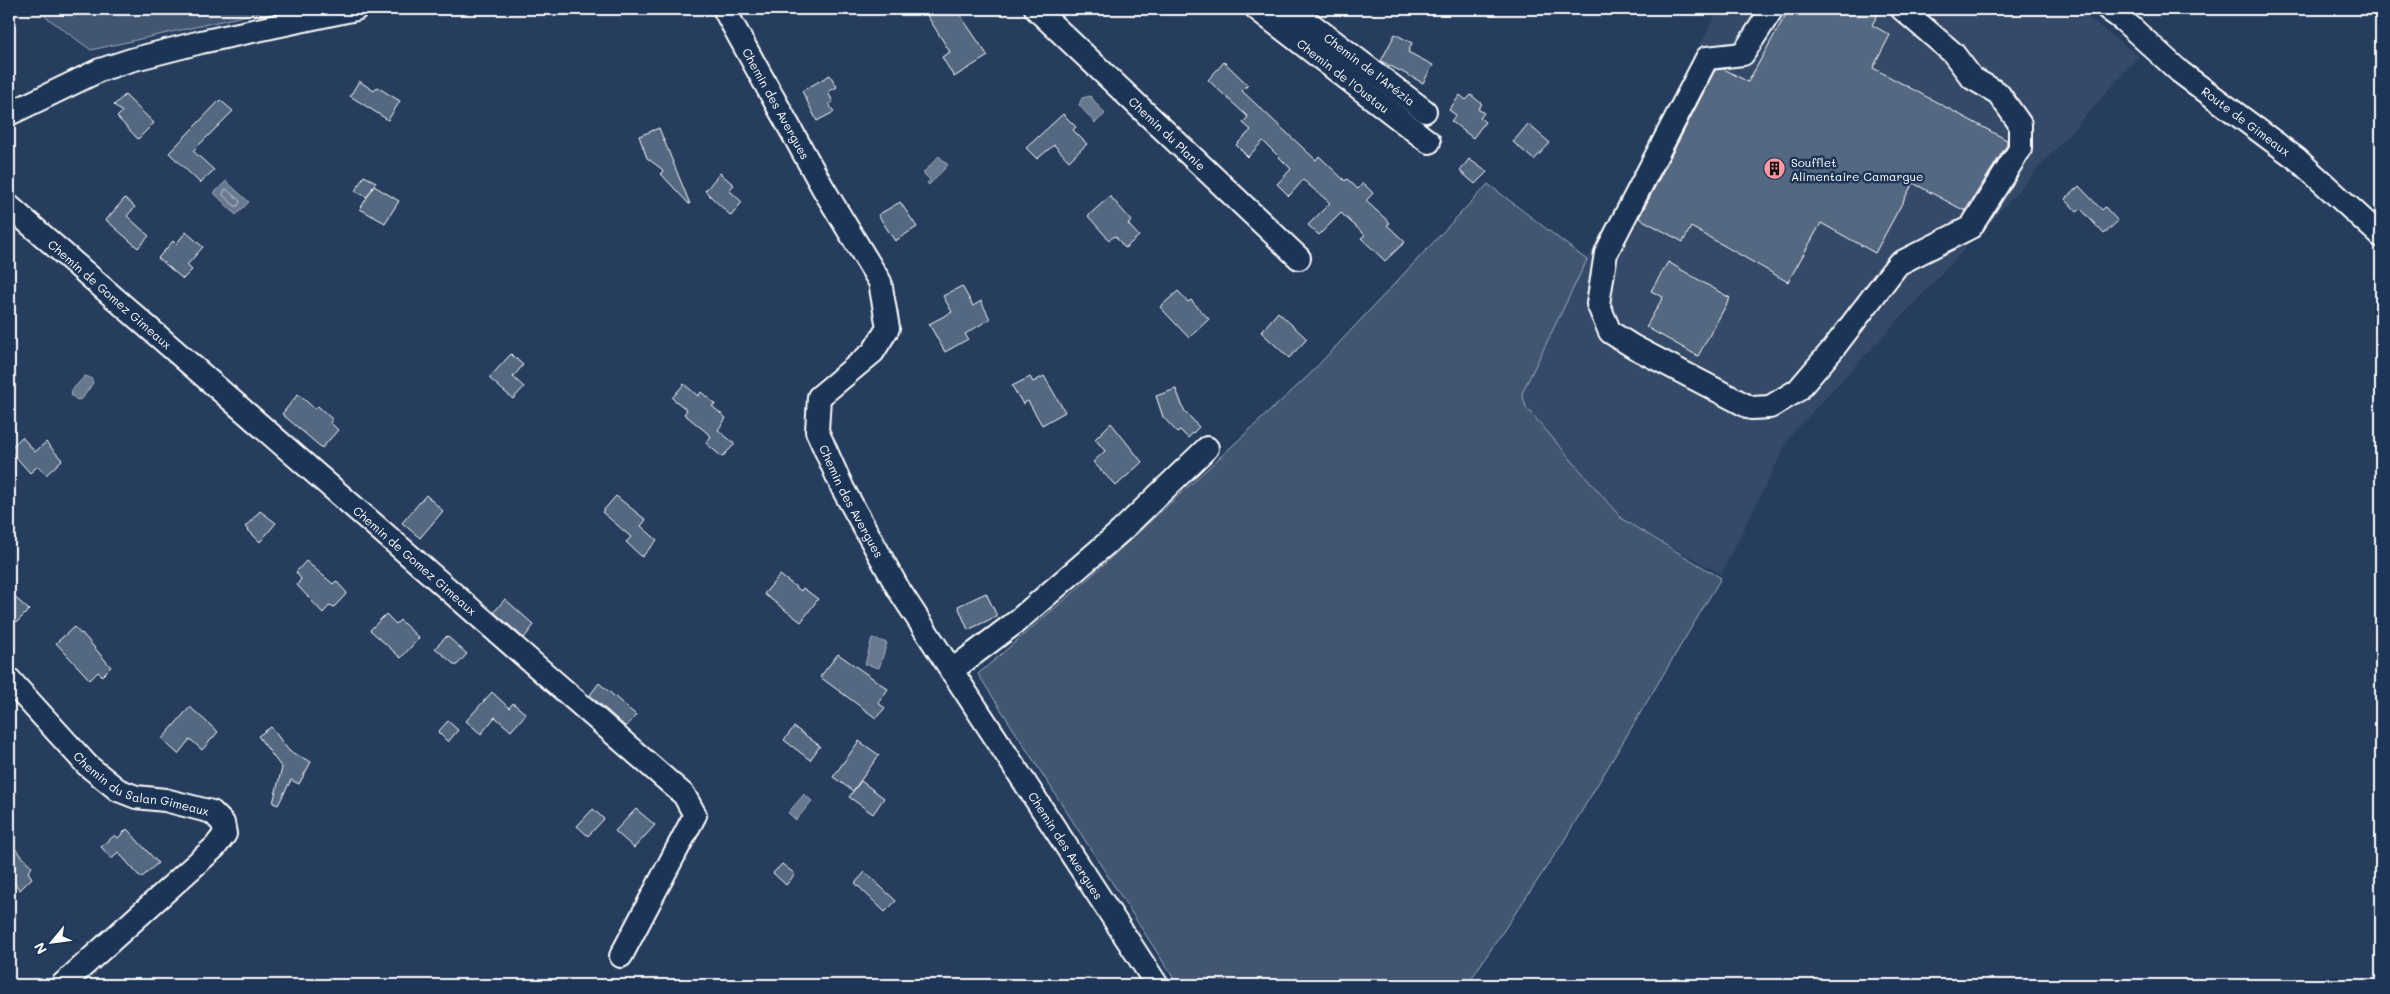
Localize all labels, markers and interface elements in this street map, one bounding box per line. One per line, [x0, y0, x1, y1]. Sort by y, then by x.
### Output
street label: Chemin de l'Arézia [1321, 29, 1419, 109]
street label: Chemin de l'Oustau [1294, 35, 1393, 116]
street label: Chemin des Avergues [739, 45, 814, 162]
street label: Route de Gimeaux [2198, 83, 2294, 159]
street label: Chemin du Planie [1126, 93, 1209, 174]
place label: Soufflet Alimentaire Camargue [1791, 154, 1923, 184]
building icon: Soufflet Alimentaire Camargue [1763, 157, 1787, 181]
street label: Chemin de Gomez Gimeaux [45, 236, 175, 352]
street label: Chemin des Avergues [816, 442, 887, 560]
street label: Chemin de Gomez Gimeaux [350, 502, 480, 619]
street label: Chemin du Salan Gimeaux [70, 748, 211, 819]
street label: Chemin des Avergues [1025, 789, 1107, 902]
north arrow [28, 916, 78, 966]
text: N [29, 939, 51, 958]

